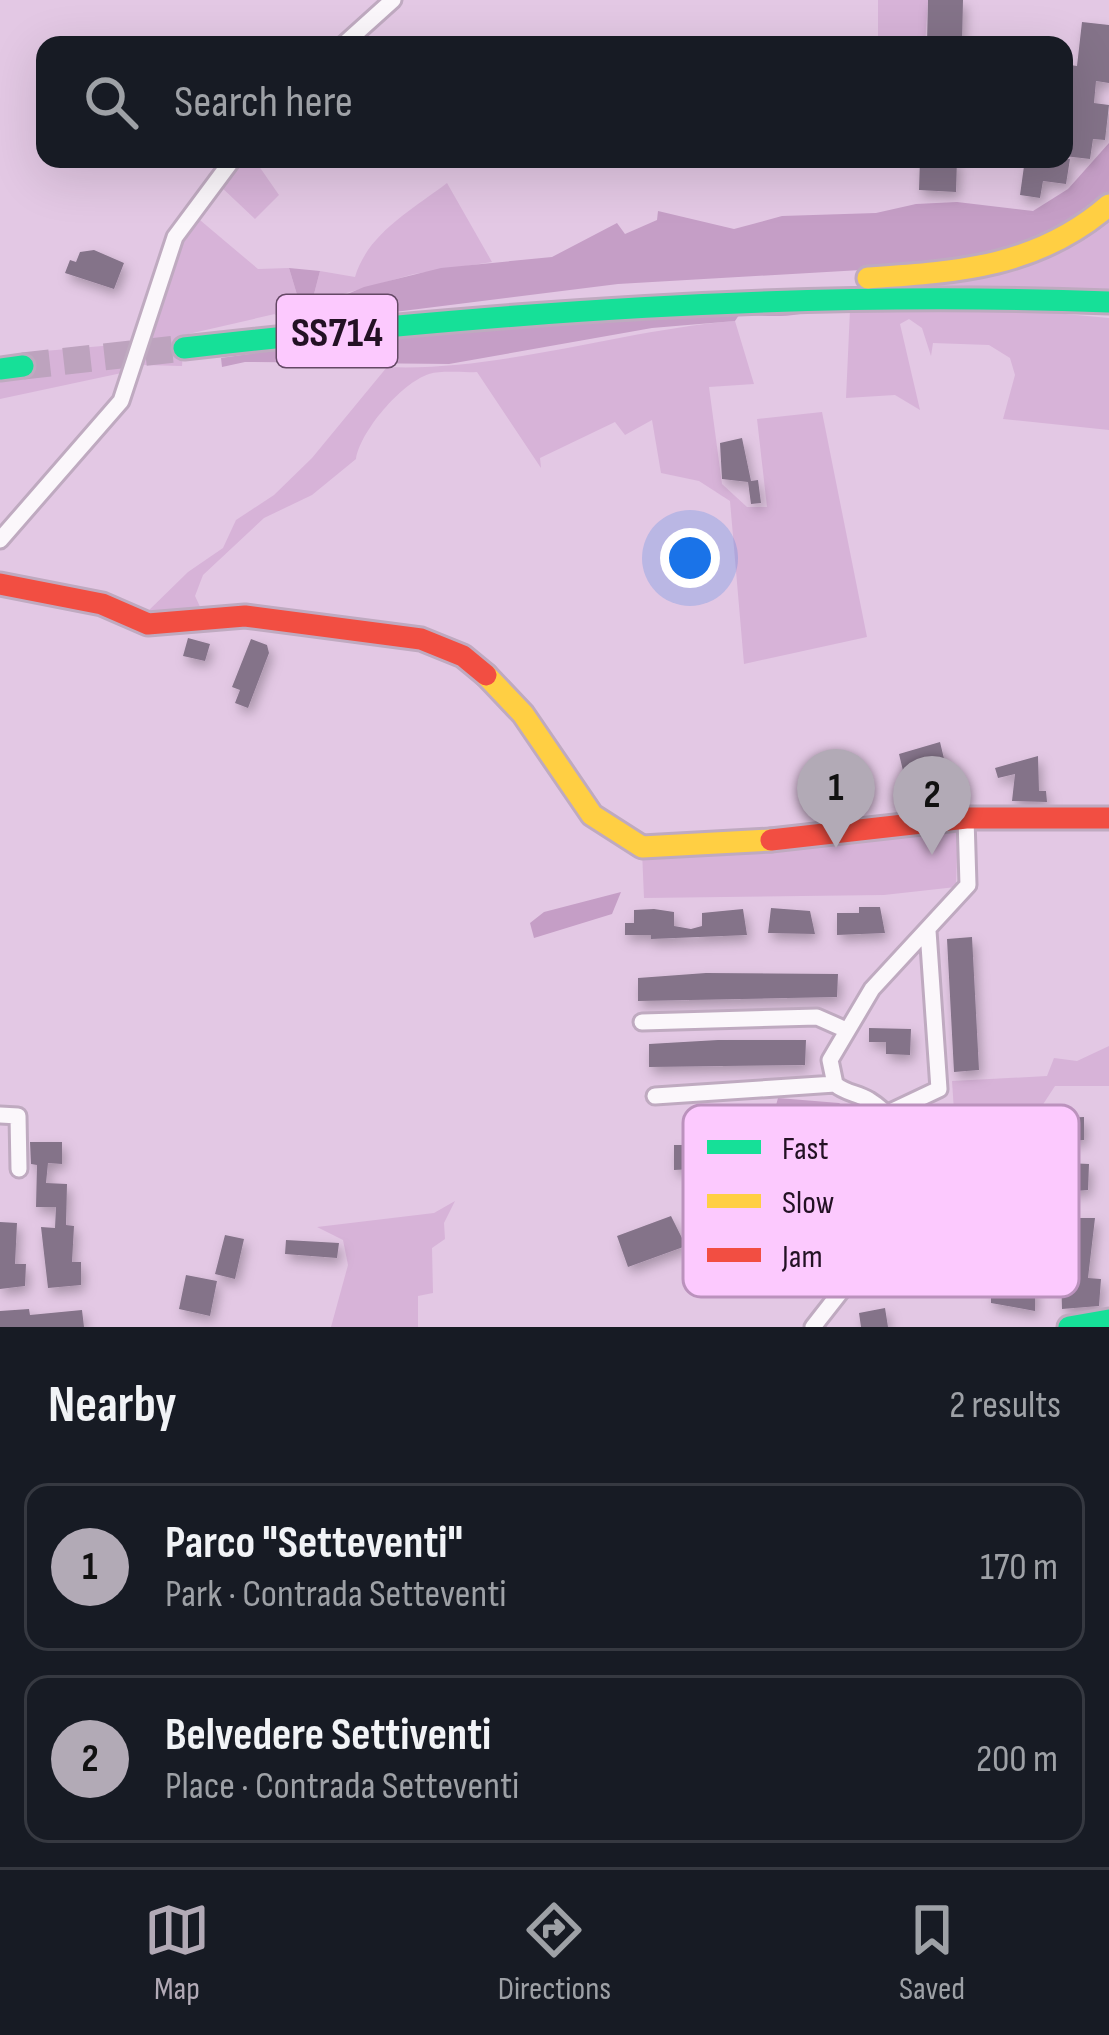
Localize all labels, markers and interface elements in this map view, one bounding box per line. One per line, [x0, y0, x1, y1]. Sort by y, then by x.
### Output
search box [36, 36, 1073, 168]
icon: search [78, 69, 144, 135]
text: Search here [174, 75, 353, 130]
road number: SS714 [277, 295, 397, 367]
your location [660, 528, 720, 588]
pin: 1 [797, 749, 875, 848]
pin: 2 [893, 756, 971, 855]
legend [683, 1105, 1079, 1297]
text: Fast [782, 1129, 829, 1169]
text: Slow [782, 1183, 834, 1223]
text: Jam [781, 1237, 823, 1277]
text: Nearby [48, 1375, 177, 1436]
text: 2 results [949, 1382, 1061, 1429]
text: Parco "Setteventi" [165, 1516, 463, 1571]
text: 1 [82, 1544, 98, 1591]
text: 170 m [980, 1544, 1058, 1591]
text: Park · Contrada Setteventi [165, 1571, 507, 1618]
text: Belvedere Settiventi [165, 1708, 491, 1763]
text: 2 [81, 1736, 99, 1783]
text: 200 m [976, 1736, 1058, 1783]
text: Place · Contrada Setteventi [165, 1763, 519, 1810]
tab: Map [144, 1897, 210, 2009]
tab: Directions [498, 1897, 611, 2009]
tab: Saved [899, 1897, 965, 2009]

